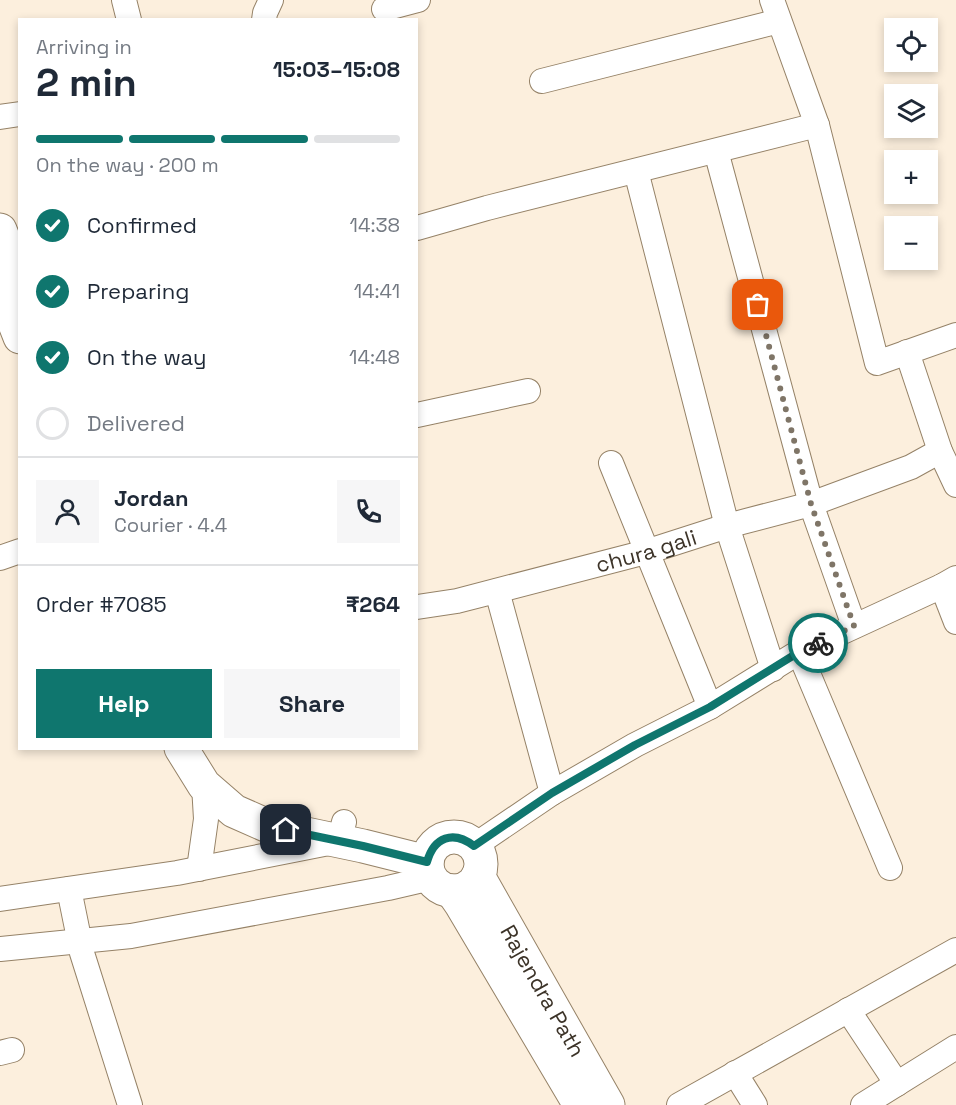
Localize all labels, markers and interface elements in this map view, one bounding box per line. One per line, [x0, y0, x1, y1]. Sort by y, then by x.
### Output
map controls [884, 18, 938, 270]
button: locate [884, 18, 938, 72]
text: Arriving in [36, 34, 132, 60]
text: 15:03–15:08 [273, 55, 400, 83]
text: 2 min [36, 58, 137, 107]
button: layers [884, 84, 938, 138]
button: + [884, 150, 938, 204]
text: On the way · 200 m [36, 152, 219, 178]
icon: check [36, 209, 69, 242]
text: Confirmed [87, 211, 197, 239]
text: 14:38 [350, 212, 400, 238]
button: − [884, 216, 938, 270]
icon: check [36, 275, 69, 308]
text: Preparing [87, 277, 189, 305]
text: 14:41 [354, 278, 400, 304]
pin [732, 279, 783, 330]
icon: bag [741, 288, 774, 321]
icon: check [36, 341, 69, 374]
text: On the way [87, 343, 206, 371]
text: 14:48 [349, 344, 400, 370]
text: Delivered [87, 409, 185, 437]
button: person [36, 480, 99, 543]
button: phone [337, 480, 400, 543]
text: Jordan [114, 484, 189, 512]
text: Courier · 4.4 [114, 512, 227, 538]
street label: chura gali [593, 523, 700, 578]
text: Order #7085 [36, 590, 167, 618]
text: ₹264 [346, 590, 400, 618]
courier [788, 613, 848, 673]
icon: bike [802, 627, 835, 660]
button: Help [36, 669, 212, 738]
button: Share [224, 669, 400, 738]
pin [260, 804, 311, 855]
icon: home [269, 813, 302, 846]
street label: Rajendra Path [495, 920, 592, 1062]

